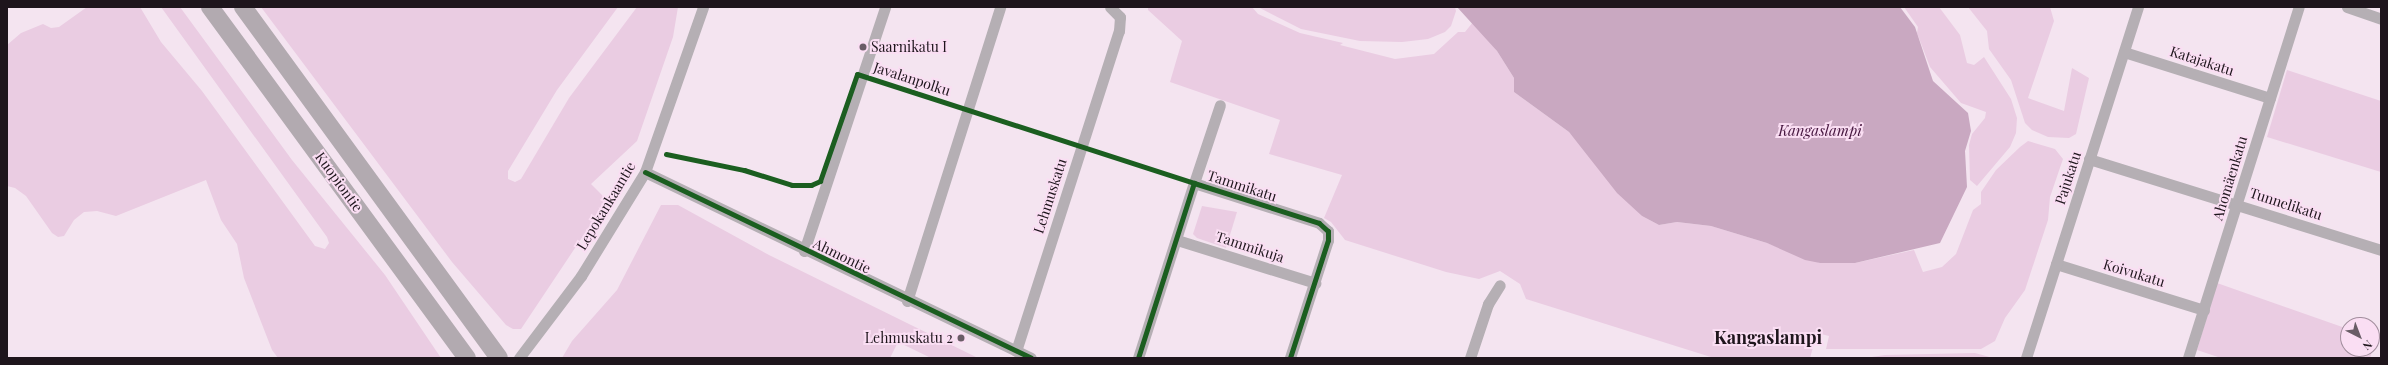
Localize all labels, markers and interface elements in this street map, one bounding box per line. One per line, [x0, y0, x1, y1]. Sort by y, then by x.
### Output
place label: Saarnikatu I [871, 39, 947, 55]
marker: Saarnikatu I [858, 42, 868, 52]
street label: Katajakatu [2168, 43, 2236, 79]
street label: Javalanpolku [871, 59, 953, 99]
water label: Kangaslampi [1778, 122, 1862, 140]
street label: Ahomäenkatu [2209, 134, 2251, 222]
street label: Kuopiontie [312, 149, 366, 215]
street label: Pajukatu [2052, 149, 2084, 207]
street label: Lehmuskatu [1030, 156, 1070, 236]
street label: Lepokankaantie [573, 159, 639, 253]
street label: Tammikatu [1205, 167, 1279, 205]
street label: Tunnelikatu [2248, 184, 2324, 224]
street label: Tammikuja [1214, 228, 1286, 266]
street label: Ahmontie [811, 235, 873, 277]
street label: Koivukatu [2101, 256, 2167, 290]
north arrow [2340, 317, 2380, 357]
district label: Kangaslampi [1714, 326, 1822, 348]
place label: Lehmuskatu 2 [865, 330, 953, 346]
marker: Lehmuskatu 2 [956, 333, 966, 343]
text: N [2360, 337, 2376, 354]

